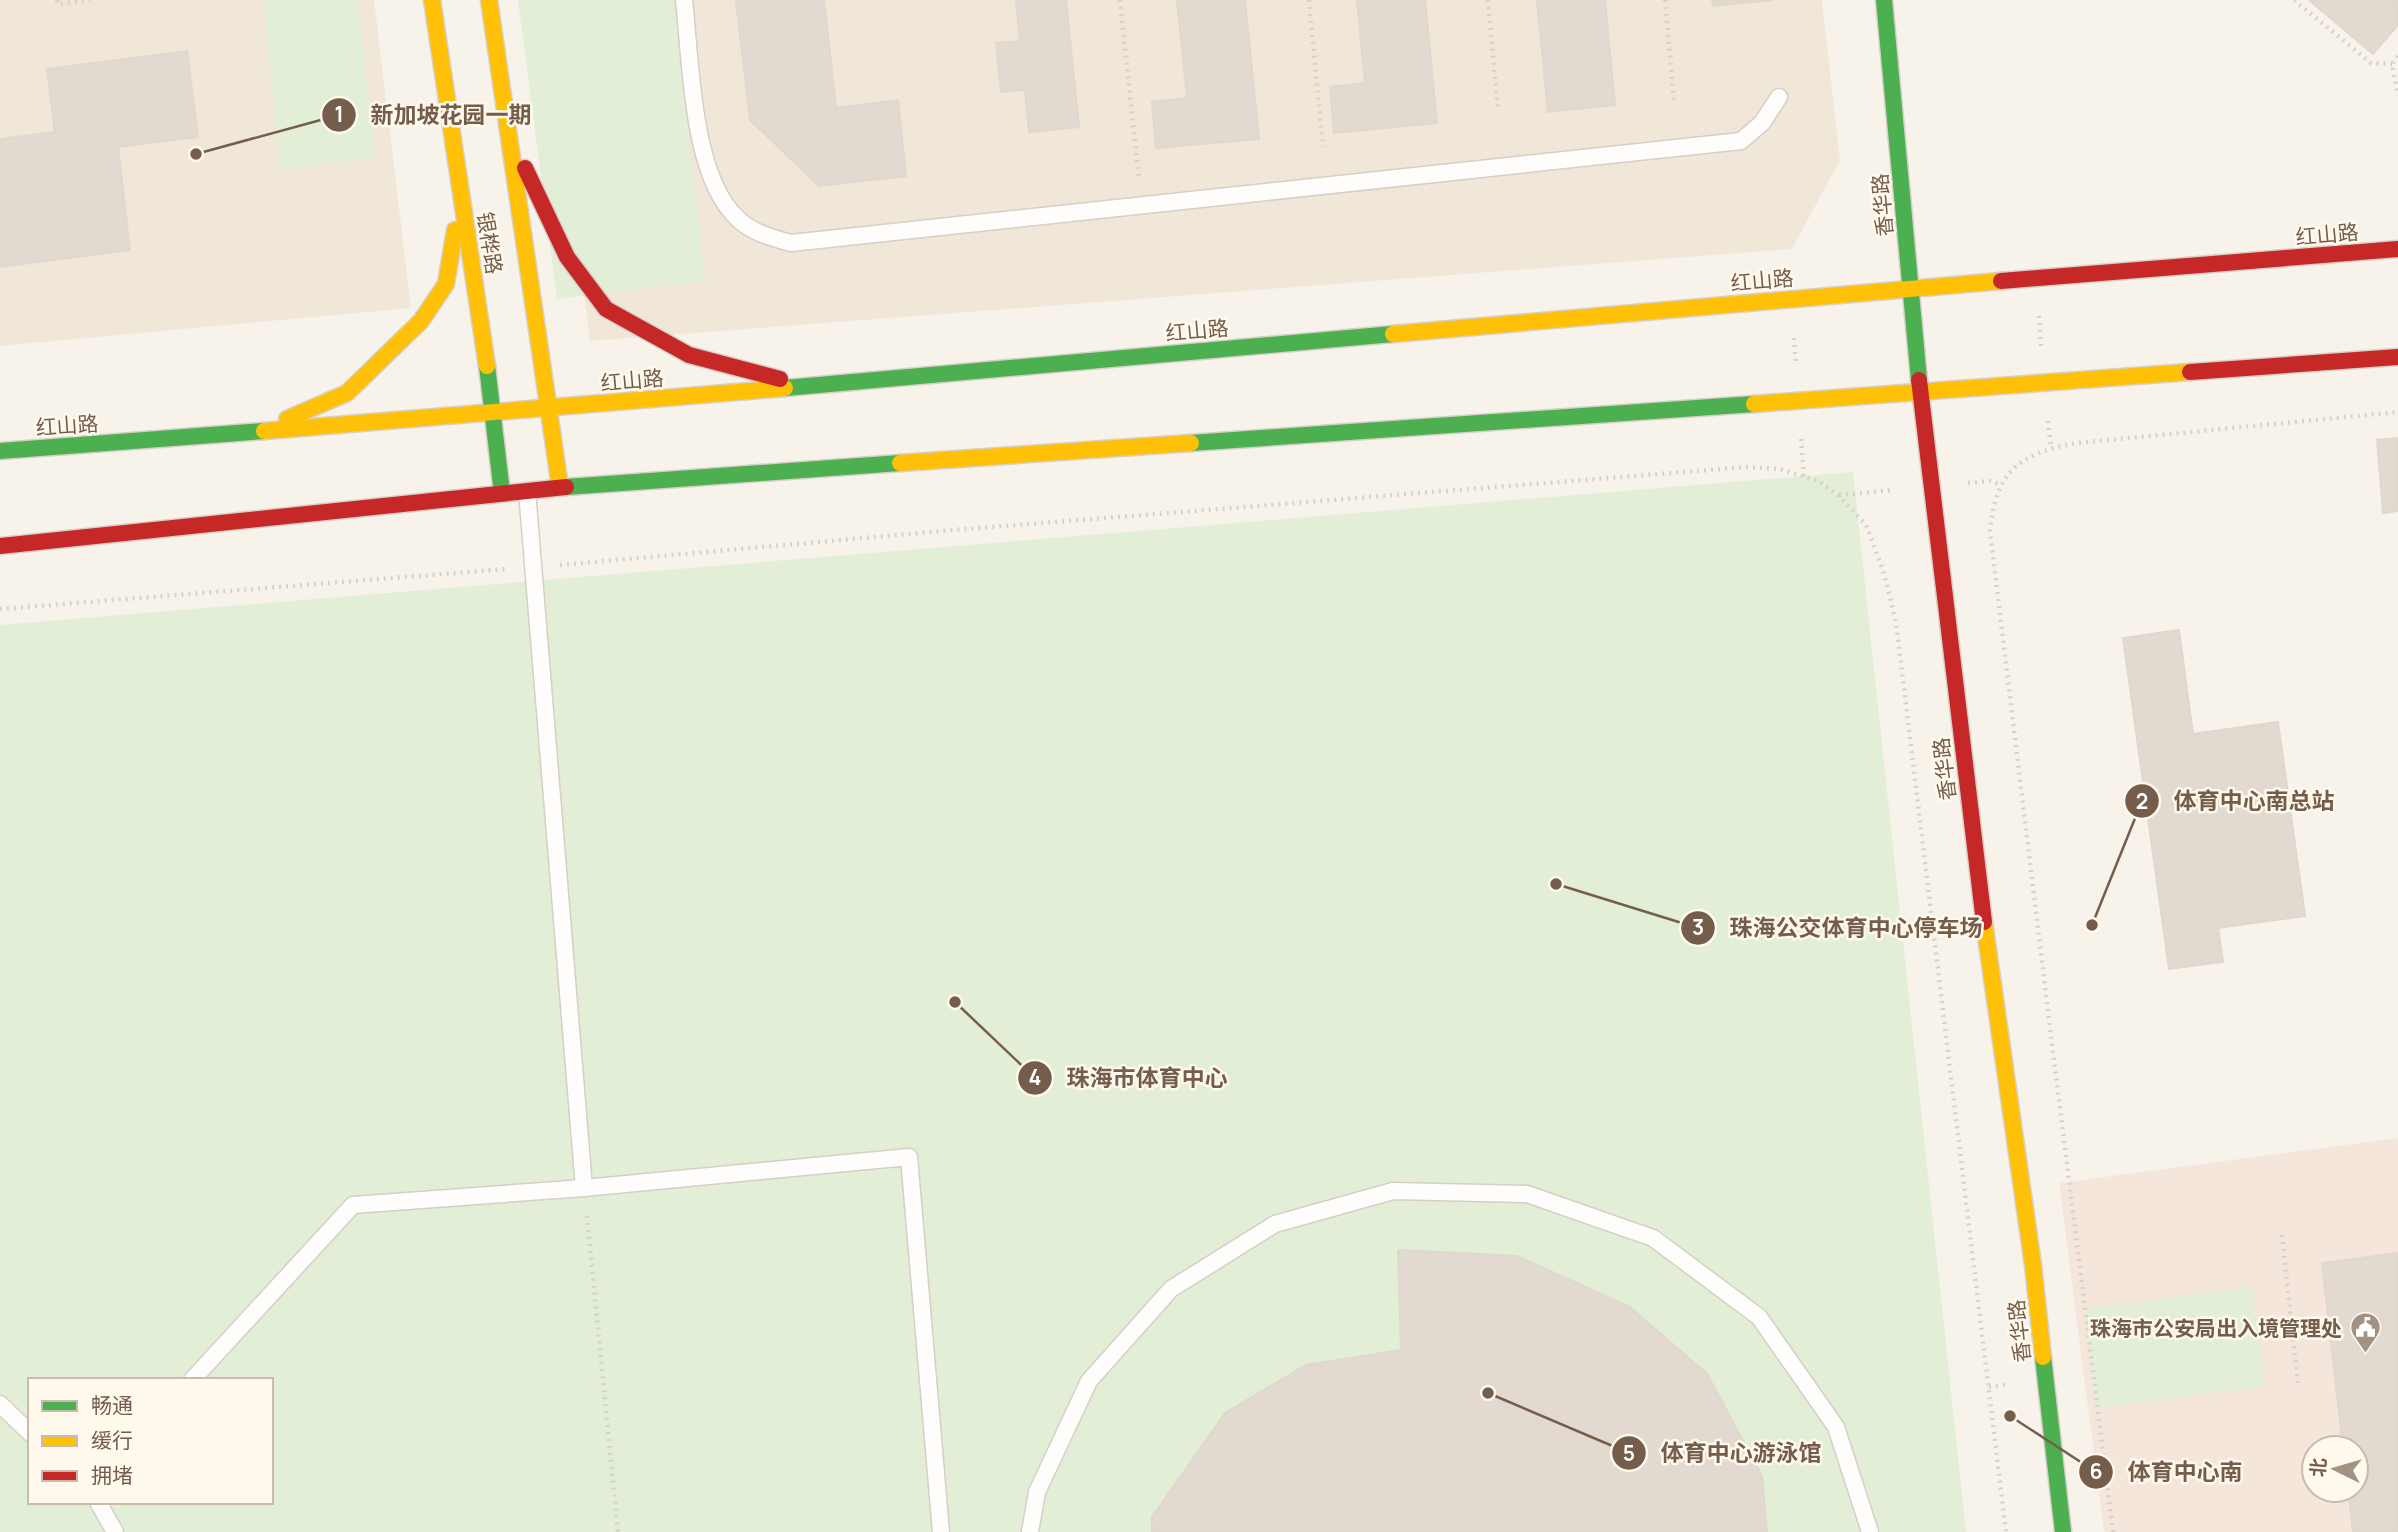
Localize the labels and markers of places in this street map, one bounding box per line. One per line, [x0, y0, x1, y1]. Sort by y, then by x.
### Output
callout: 新加坡花园一期 [321, 93, 545, 137]
callout: 体育中心南总站 [2124, 779, 2348, 823]
callout: 珠海公交体育中心停车场 [1680, 906, 1996, 950]
callout: 珠海市体育中心 [1018, 1056, 1242, 1100]
public building icon: 珠海市公安局出入境管理处 [2348, 1311, 2382, 1355]
place label: 珠海市公安局出入境管理处 [2090, 1314, 2342, 1342]
callout: 体育中心游泳馆 [1612, 1431, 1836, 1475]
callout: 体育中心南 [2078, 1450, 2256, 1494]

